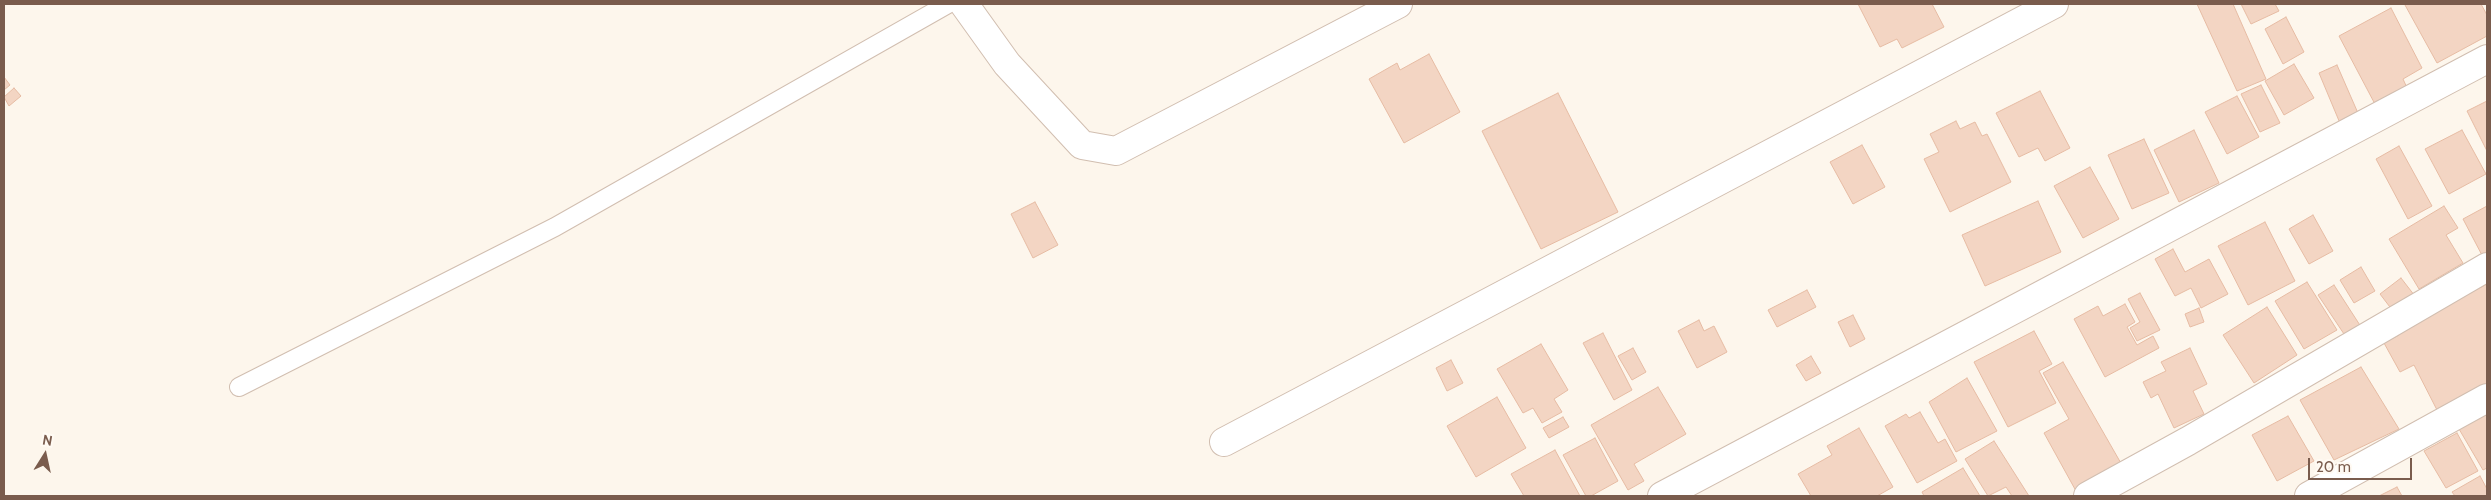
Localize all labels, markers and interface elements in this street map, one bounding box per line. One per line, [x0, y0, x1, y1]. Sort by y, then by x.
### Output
north arrow [20, 430, 70, 480]
text: N [41, 431, 54, 450]
scale bar [2311, 448, 2415, 480]
text: 20 m [2316, 458, 2351, 476]

